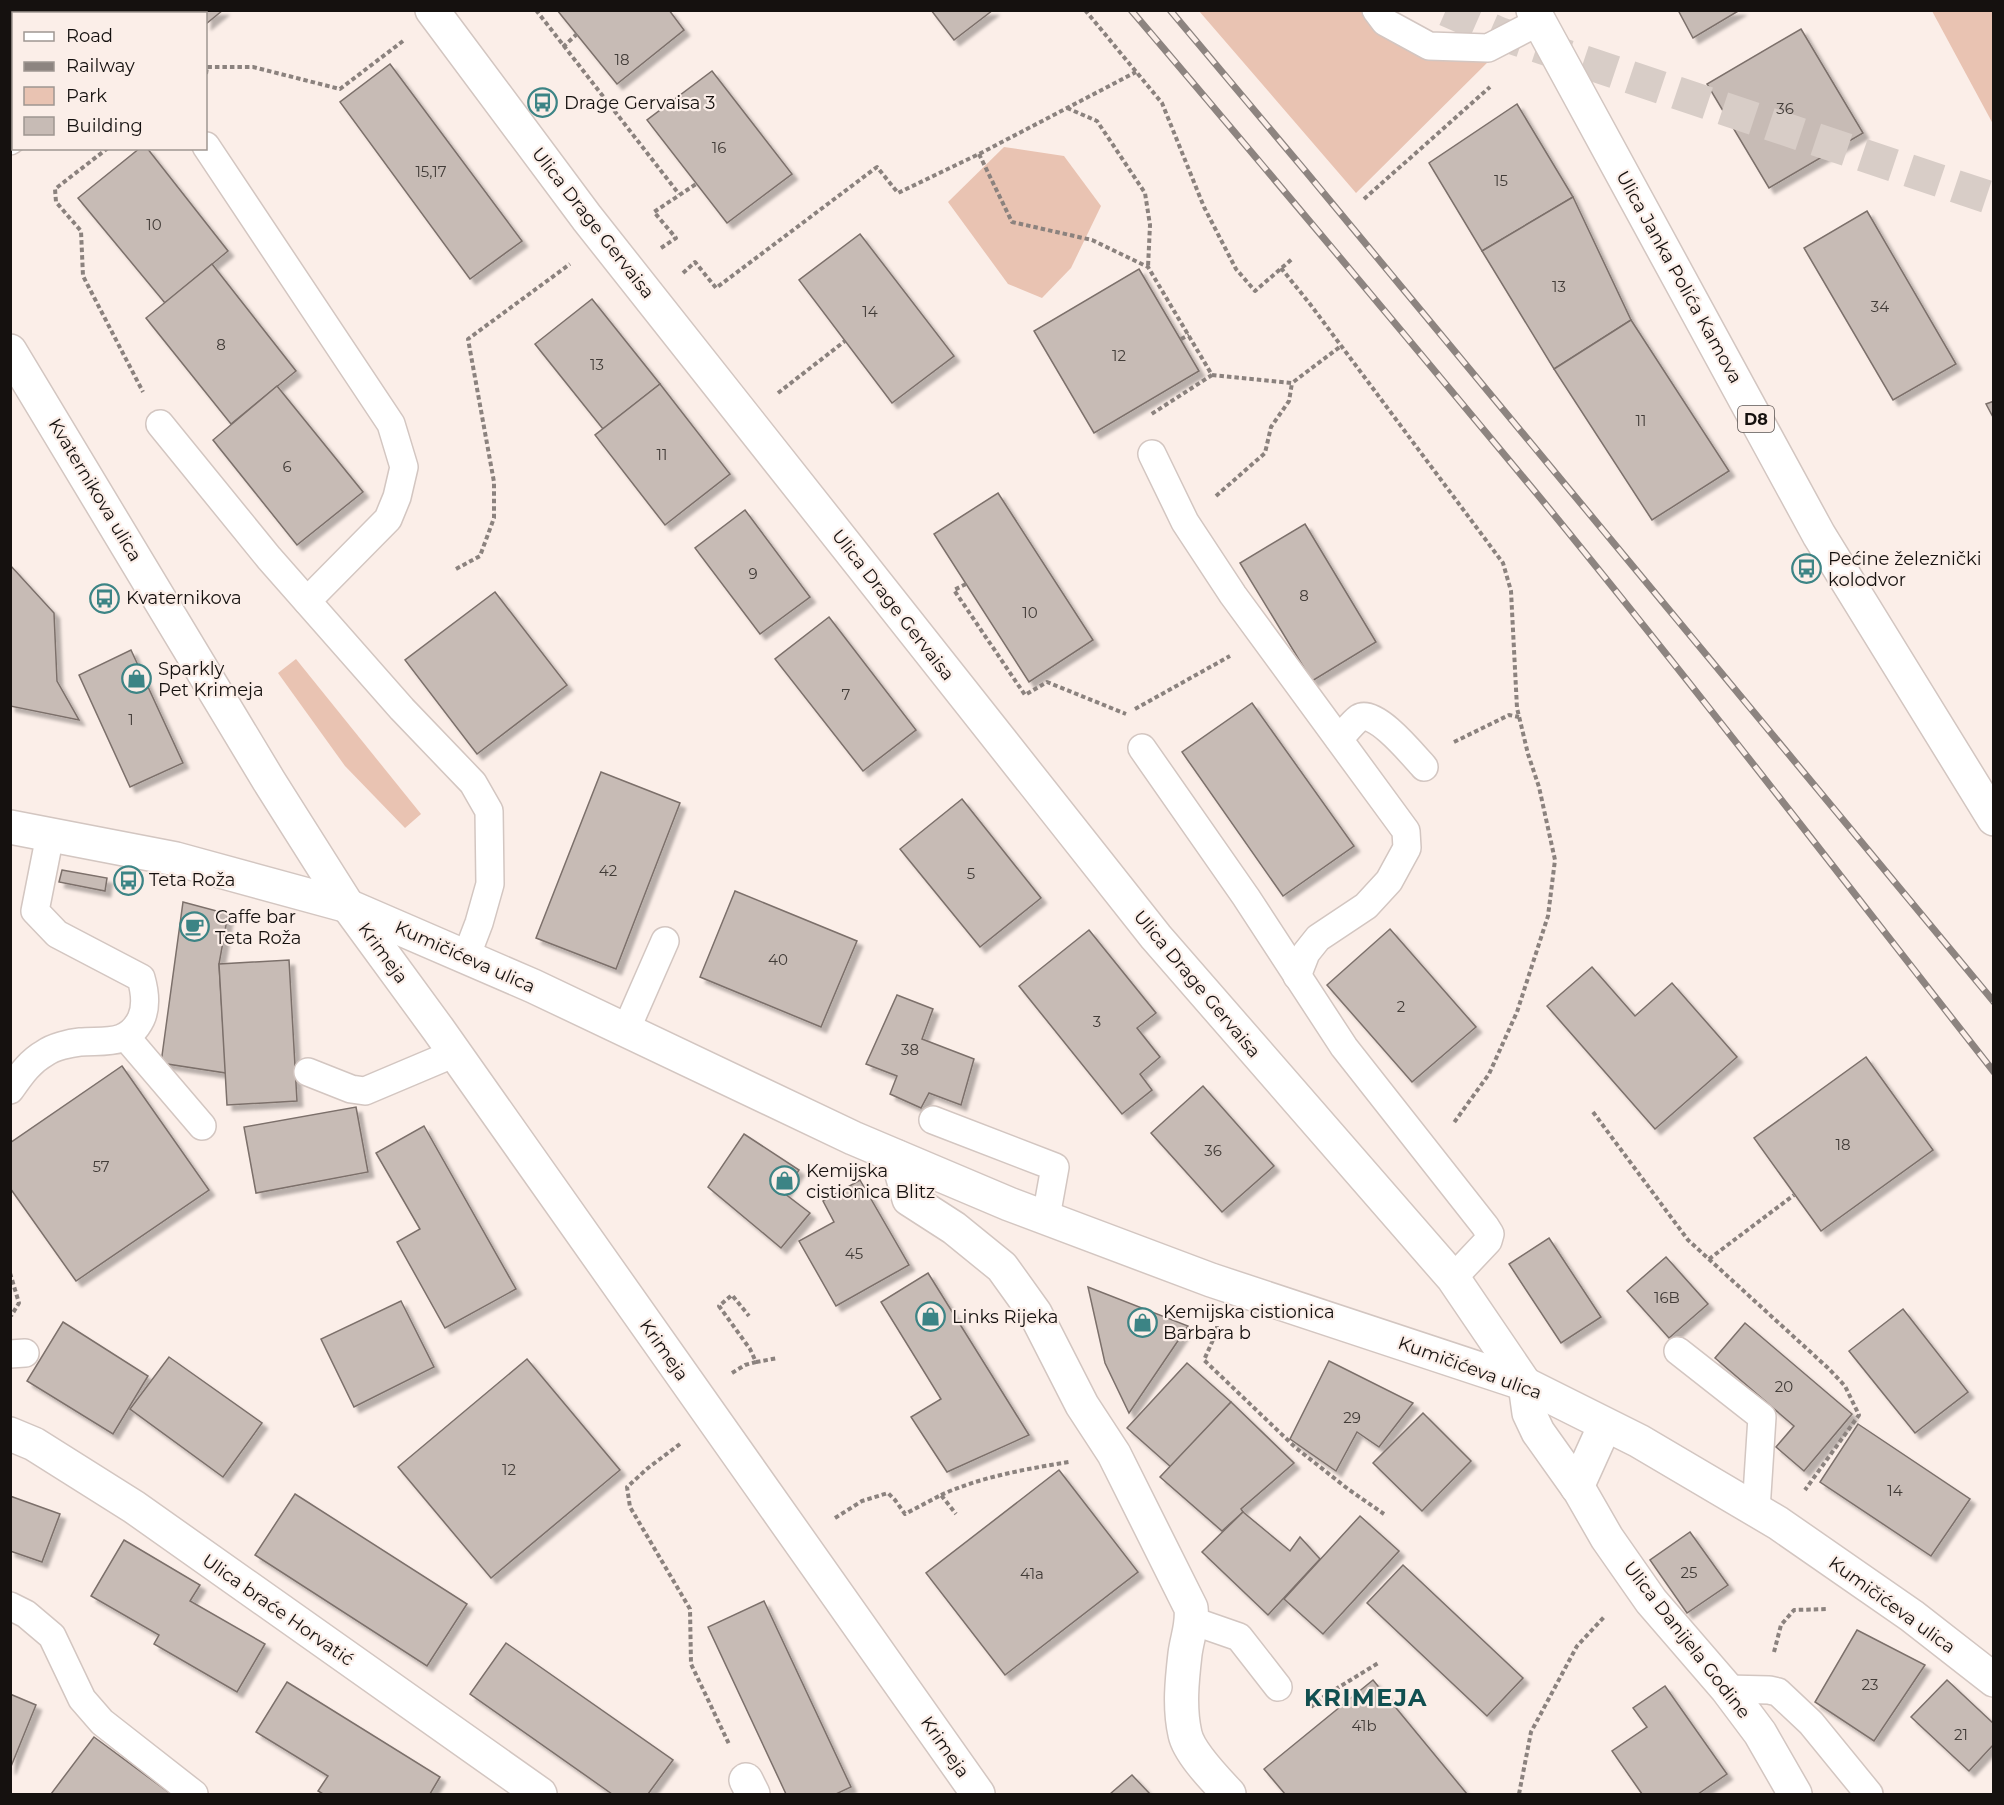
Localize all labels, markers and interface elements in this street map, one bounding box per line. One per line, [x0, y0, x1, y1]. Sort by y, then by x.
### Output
legend [12, 12, 207, 150]
text: Road [66, 25, 113, 47]
house number: 18 [615, 50, 630, 69]
text: Railway [66, 55, 135, 77]
text: Park [66, 85, 107, 107]
bus stop icon: Drage Gervaisa 3 [527, 87, 559, 119]
place label: Drage Gervaisa 3 [564, 92, 715, 114]
house number: 36 [1776, 99, 1794, 118]
text: Building [66, 115, 143, 137]
house number: 16 [712, 138, 726, 157]
street label: Ulica Drage Gervaisa [527, 143, 659, 303]
house number: 15,17 [415, 162, 447, 181]
street label: Ulica Janka Polića Kamova [1611, 167, 1747, 387]
house number: 15 [1494, 171, 1508, 190]
house number: 10 [146, 215, 162, 234]
house number: 13 [1552, 277, 1566, 296]
house number: 34 [1871, 297, 1889, 316]
house number: 14 [862, 302, 878, 321]
house number: 8 [216, 335, 226, 354]
house number: 12 [1112, 346, 1126, 365]
house number: 13 [590, 355, 604, 374]
road number: D8 [1738, 406, 1774, 432]
house number: 11 [1636, 411, 1646, 430]
street label: Kvaternikova ulica [44, 415, 146, 565]
house number: 11 [657, 445, 667, 464]
house number: 6 [282, 457, 292, 476]
street label: Ulica Drage Gervaisa [827, 525, 959, 685]
place label: Pećine železnički kolodvor [1828, 548, 1982, 591]
bus stop icon: Pećine železnički kolodvor [1791, 553, 1823, 585]
house number: 9 [748, 564, 758, 583]
bus stop icon: Kvaternikova [89, 582, 121, 614]
house number: 8 [1299, 586, 1309, 605]
place label: Kvaternikova [126, 587, 242, 609]
house number: 10 [1022, 603, 1038, 622]
place label: Sparkly Pet Krimeja [158, 658, 264, 701]
shop icon: Sparkly Pet Krimeja [121, 663, 153, 695]
house number: 7 [842, 685, 851, 704]
house number: 1 [128, 710, 134, 729]
house number: 42 [599, 861, 617, 880]
bus stop icon: Teta Roža [112, 864, 144, 896]
house number: 5 [967, 864, 975, 883]
place label: Teta Roža [149, 869, 235, 891]
place label: Caffe bar Teta Roža [215, 906, 301, 949]
street label: Ulica Drage Gervaisa [1129, 906, 1265, 1062]
cafe icon: Caffe bar Teta Roža [178, 911, 210, 943]
street label: Kumičićeva ulica [391, 916, 539, 998]
street label: Krimeja [354, 918, 412, 988]
house number: 40 [768, 950, 788, 969]
house number: 2 [1397, 997, 1405, 1016]
house number: 3 [1093, 1012, 1101, 1031]
house number: 38 [901, 1040, 919, 1059]
house number: 18 [1836, 1135, 1851, 1154]
house number: 36 [1204, 1141, 1222, 1160]
house number: 57 [92, 1157, 110, 1176]
place label: Kemijska cistionica Blitz [806, 1160, 935, 1203]
shop icon: Kemijska cistionica Blitz [769, 1165, 801, 1197]
house number: 45 [845, 1244, 863, 1263]
house number: 16B [1654, 1288, 1680, 1307]
shop icon: Links Rijeka [915, 1301, 947, 1333]
place label: Kemijska cistionica Barbara b [1163, 1301, 1335, 1344]
place label: Links Rijeka [952, 1306, 1058, 1328]
shop icon: Kemijska cistionica Barbara b [1126, 1306, 1158, 1338]
street label: Krimeja [635, 1315, 693, 1385]
street label: Kumičićeva ulica [1395, 1332, 1545, 1404]
house number: 20 [1775, 1377, 1793, 1396]
house number: 29 [1343, 1408, 1361, 1427]
house number: 12 [502, 1460, 516, 1479]
house number: 14 [1887, 1481, 1903, 1500]
street label: Ulica braće Horvatić [198, 1549, 358, 1671]
street label: Kumičićeva ulica [1824, 1552, 1960, 1658]
street label: Ulica Danijela Godine [1619, 1557, 1755, 1723]
house number: 25 [1680, 1563, 1698, 1582]
house number: 41a [1020, 1564, 1044, 1583]
house number: 23 [1862, 1675, 1878, 1694]
district label: KRIMEJA [1304, 1683, 1428, 1712]
street label: Krimeja [916, 1712, 974, 1782]
house number: 41b [1351, 1716, 1377, 1735]
house number: 21 [1954, 1725, 1968, 1744]

